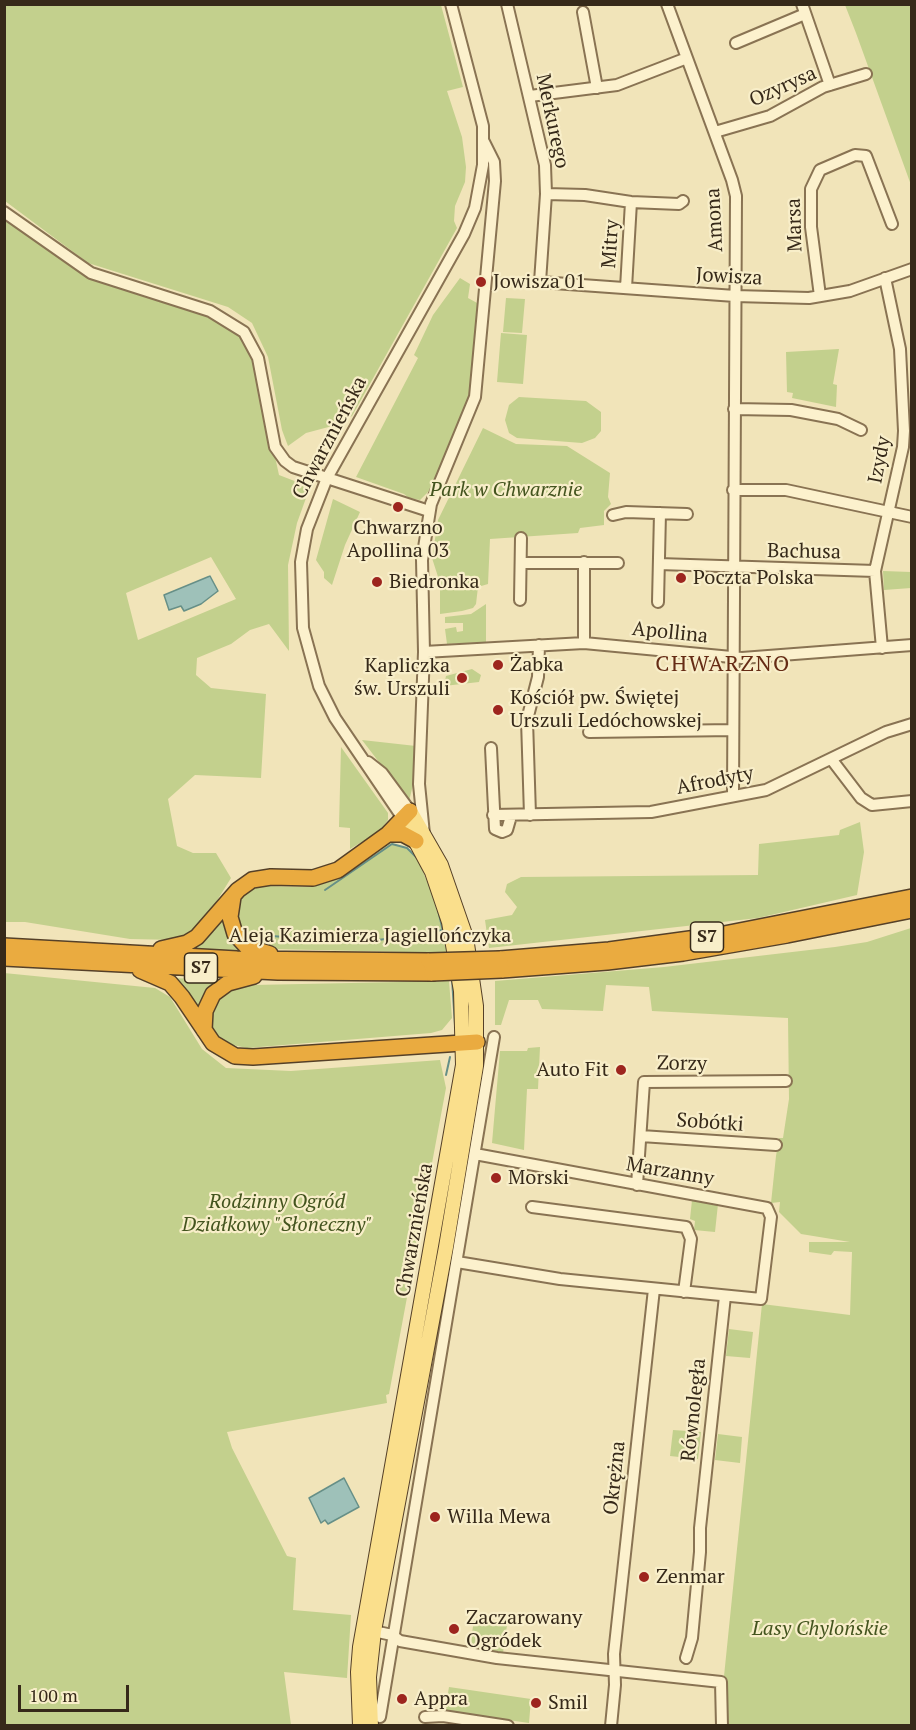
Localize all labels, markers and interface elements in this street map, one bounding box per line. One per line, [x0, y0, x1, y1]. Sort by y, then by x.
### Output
street label: Ozyrysa [746, 62, 820, 112]
street label: Merkurego [530, 71, 574, 171]
street label: Amona [701, 187, 729, 253]
street label: Marsa [782, 198, 808, 252]
street label: Mitry [597, 219, 625, 269]
street label: Jowisza [695, 263, 763, 291]
place label: Jowisza 01 [493, 270, 586, 294]
marker: Jowisza 01 [474, 275, 488, 289]
street label: Chwarznieńska [288, 372, 372, 504]
street label: Izydy [864, 434, 896, 486]
park label: Park w Chwarznie [430, 478, 582, 502]
marker: Chwarzno Apollina 03 [391, 500, 405, 514]
place label: Chwarzno Apollina 03 [347, 516, 449, 563]
street label: Bachusa [767, 539, 841, 565]
place label: Poczta Polska [693, 566, 814, 590]
place label: Biedronka [389, 570, 480, 594]
marker: Poczta Polska [674, 571, 688, 585]
marker: Biedronka [370, 575, 384, 589]
street label: Apollina [631, 617, 709, 649]
district label: CHWARZNO [655, 652, 791, 678]
place label: Żabka [510, 653, 564, 677]
place label: Kapliczka św. Urszuli [354, 654, 450, 701]
marker: Żabka [491, 658, 505, 672]
marker: Kapliczka św. Urszuli [455, 671, 469, 685]
place label: Kościół pw. Świętej Urszuli Ledóchowskej [510, 686, 702, 733]
marker: Kościół pw. Świętej Urszuli Ledóchowskej [491, 703, 505, 717]
street label: Afrodyty [674, 762, 756, 800]
road number: S7 [690, 922, 724, 952]
street label: Aleja Kazimierza Jagiellończyka [229, 924, 511, 948]
road number: S7 [184, 953, 218, 983]
street label: Zorzy [657, 1052, 707, 1076]
place label: Auto Fit [536, 1058, 609, 1082]
marker: Auto Fit [614, 1063, 628, 1077]
street label: Sobótki [676, 1109, 744, 1137]
street label: Marzanny [624, 1152, 716, 1192]
street label: Chwarznieńska [391, 1161, 439, 1299]
place label: Morski [508, 1166, 569, 1190]
marker: Morski [489, 1171, 503, 1185]
park label: Rodzinny Ogród Działkowy "Słoneczny" [182, 1190, 372, 1237]
street label: Równoległa [677, 1357, 711, 1463]
street label: Okrężna [599, 1440, 631, 1516]
place label: Willa Mewa [447, 1505, 551, 1529]
marker: Willa Mewa [428, 1510, 442, 1524]
place label: Zenmar [656, 1565, 725, 1589]
marker: Zenmar [637, 1570, 651, 1584]
place label: Zaczarowany Ogródek [466, 1606, 582, 1653]
park label: Lasy Chylońskie [752, 1617, 888, 1641]
marker: Zaczarowany Ogródek [447, 1622, 461, 1636]
scale bar [21, 1673, 132, 1711]
text: 100 m [29, 1683, 78, 1707]
place label: Appra [414, 1687, 468, 1711]
place label: Smil [548, 1691, 588, 1715]
marker: Appra [395, 1692, 409, 1706]
marker: Smil [529, 1696, 543, 1710]

